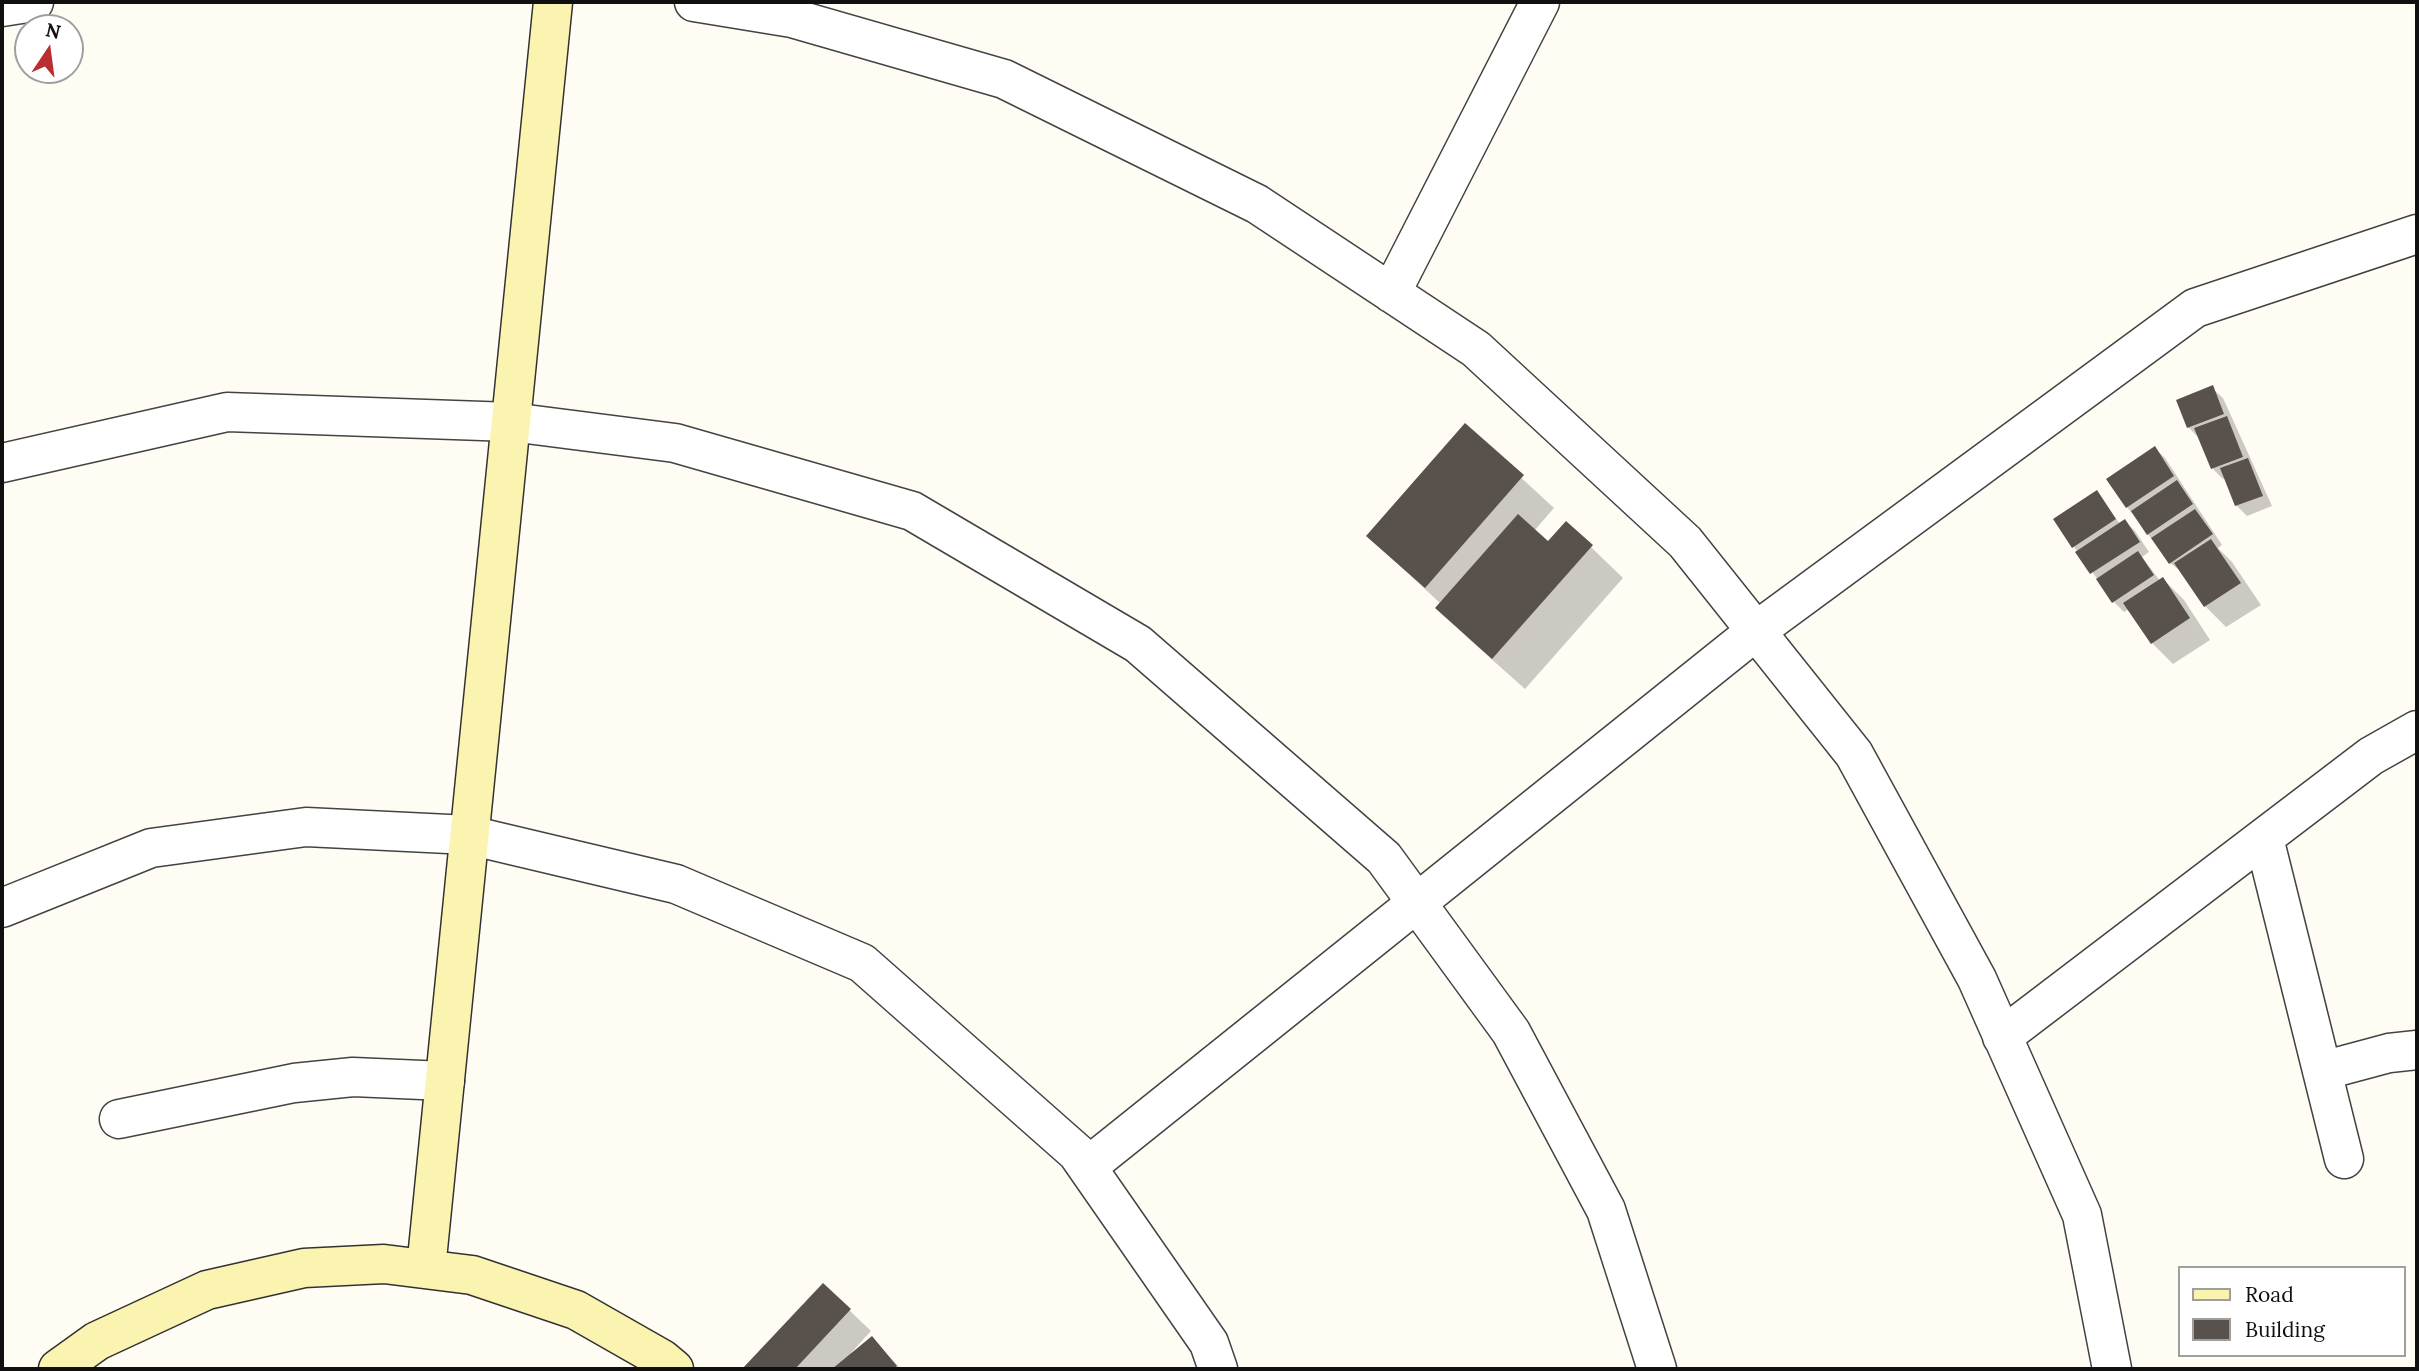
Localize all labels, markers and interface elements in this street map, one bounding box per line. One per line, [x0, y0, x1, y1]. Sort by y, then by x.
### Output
north arrow [14, 14, 84, 84]
text: N [43, 17, 63, 44]
legend [2178, 1266, 2405, 1357]
text: Road [2245, 1281, 2294, 1308]
text: Building [2245, 1316, 2325, 1343]

